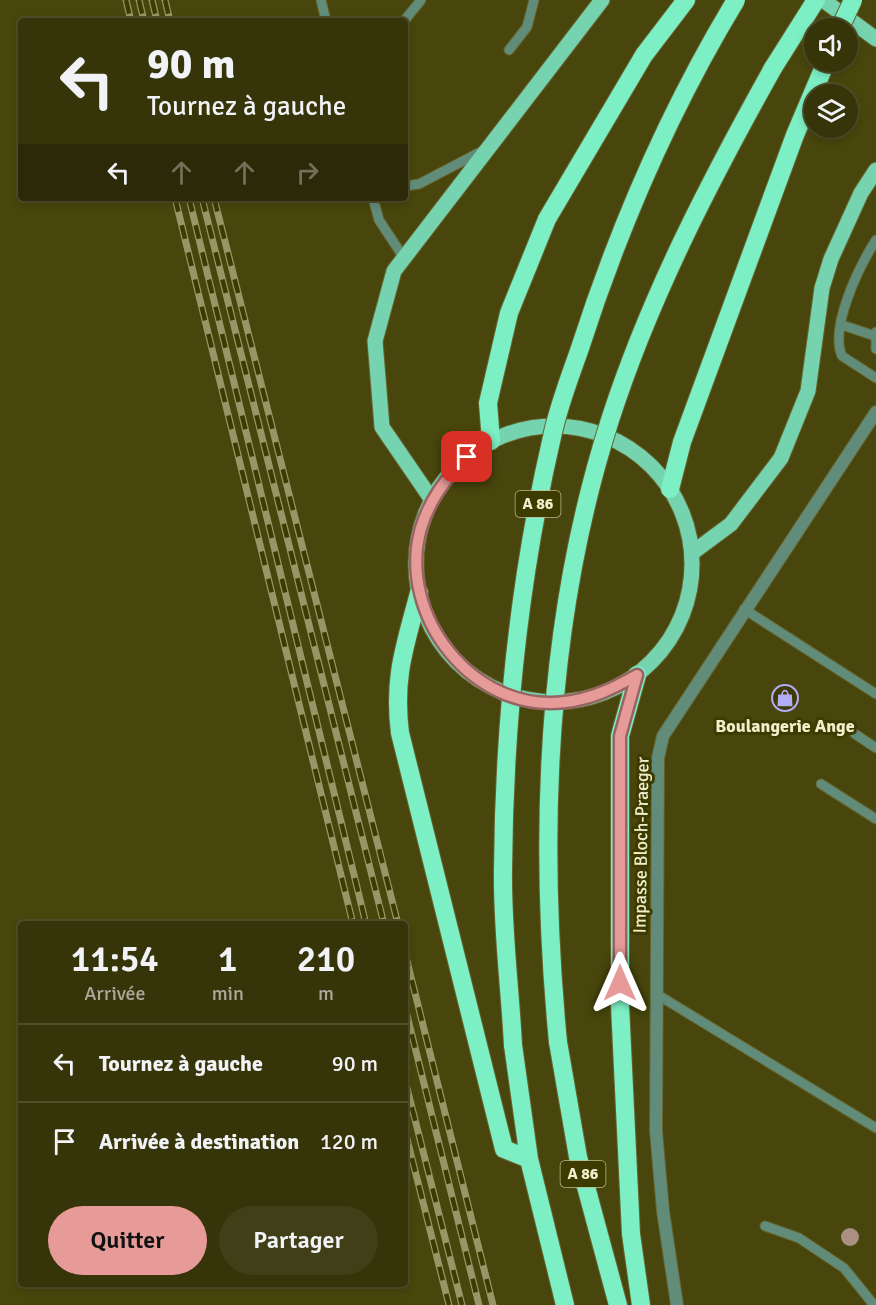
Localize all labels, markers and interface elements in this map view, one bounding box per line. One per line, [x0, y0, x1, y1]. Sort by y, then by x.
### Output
map controls [804, 18, 858, 138]
button: sound [804, 18, 858, 72]
text: 90 m [147, 39, 236, 90]
icon: left [48, 42, 126, 120]
button: layers [804, 84, 858, 138]
text: Tournez à gauche [147, 90, 346, 123]
icon: left [102, 156, 135, 189]
icon: ahead [165, 156, 198, 189]
icon: ahead [228, 156, 261, 189]
icon: right [291, 156, 324, 189]
pin [441, 431, 492, 482]
icon: arrive [450, 440, 483, 473]
road number: A 86 [516, 491, 560, 517]
shop icon: Boulangerie Ange [770, 683, 800, 713]
place label: Boulangerie Ange [715, 715, 855, 737]
street label: Impasse Bloch-Praeger [628, 756, 654, 933]
text: 11:54 [71, 937, 159, 982]
text: 1 [218, 937, 238, 982]
text: 210 [297, 937, 355, 982]
position arrow [588, 951, 652, 1015]
text: Arrivée [84, 981, 146, 1006]
text: min [212, 981, 244, 1006]
text: m [318, 981, 334, 1006]
icon: left [48, 1047, 81, 1080]
text: Tournez à gauche [99, 1050, 263, 1077]
text: 90 m [332, 1050, 378, 1077]
icon: arrive [48, 1125, 81, 1158]
text: Arrivée à destination [99, 1128, 299, 1155]
text: 120 m [320, 1128, 378, 1155]
road number: A 86 [560, 1161, 606, 1187]
button: Quitter [48, 1206, 207, 1275]
button: Partager [219, 1206, 378, 1275]

